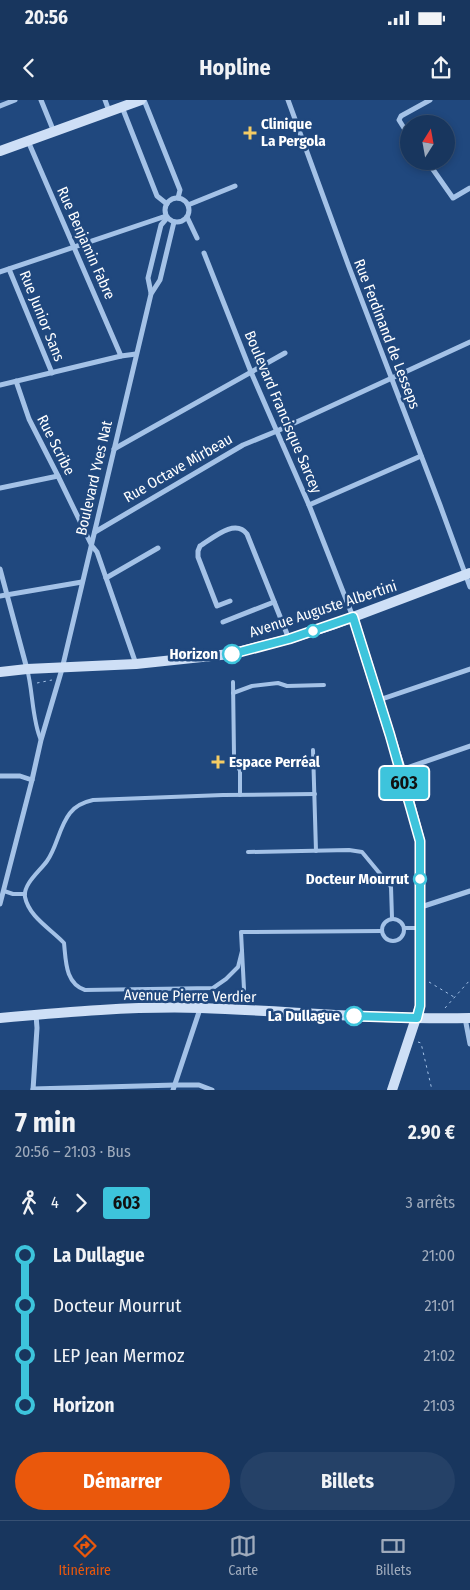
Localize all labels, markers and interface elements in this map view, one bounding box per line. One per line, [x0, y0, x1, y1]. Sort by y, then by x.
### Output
text: 20:56 [25, 6, 68, 29]
icon: back [15, 54, 43, 82]
text: Hopline [199, 54, 271, 81]
icon: share [427, 54, 455, 82]
place label: Clinique La Pergola [261, 115, 326, 150]
north arrow [400, 115, 455, 170]
map controls [400, 115, 455, 170]
marker: Clinique La Pergola [243, 126, 257, 140]
street label: Rue Benjamin Fabre [53, 184, 119, 302]
street label: Rue Ferdinand de Lesseps [350, 257, 424, 411]
street label: Rue Junior Sans [16, 268, 68, 364]
street label: Boulevard Francisque Sarcey [241, 328, 326, 496]
street label: Rue Scribe [33, 412, 79, 478]
street label: Boulevard Yves Nat [72, 419, 116, 537]
street label: Rue Octave Mirbeau [120, 430, 236, 506]
street label: Avenue Auguste Albertini [247, 577, 399, 641]
unlabelled marker [306, 624, 320, 638]
marker: Horizon [222, 644, 242, 664]
place label: Horizon [170, 645, 218, 663]
place label: Espace Perréal [229, 753, 321, 771]
marker: Espace Perréal [211, 755, 225, 769]
line badge: 603 [375, 767, 433, 799]
text: 603 [390, 772, 418, 794]
place label: Docteur Mourrut [306, 870, 410, 888]
marker: Docteur Mourrut [413, 872, 427, 886]
street label: Avenue Pierre Verdier [124, 986, 257, 1006]
marker: La Dullague [344, 1006, 364, 1026]
place label: La Dullague [268, 1007, 340, 1025]
text: 7 min [15, 1106, 76, 1139]
text: 2.90 € [408, 1121, 455, 1144]
text: 20:56 – 21:03 · Bus [15, 1142, 131, 1161]
icon: walk [15, 1189, 43, 1217]
icon: forward [67, 1189, 95, 1217]
text: 603 [113, 1192, 140, 1214]
text: 4 [51, 1193, 59, 1212]
text: 3 arrêts [405, 1193, 455, 1212]
text: La Dullague [53, 1244, 145, 1267]
text: 21:00 [422, 1246, 455, 1265]
text: Docteur Mourrut [53, 1294, 181, 1317]
text: 21:01 [424, 1296, 455, 1315]
text: LEP Jean Mermoz [53, 1344, 184, 1367]
text: 21:02 [423, 1346, 455, 1365]
text: Horizon [53, 1394, 114, 1417]
text: 21:03 [423, 1396, 455, 1415]
button: Démarrer [15, 1452, 230, 1510]
button: Billets [240, 1452, 455, 1510]
tab: Itinéraire [59, 1532, 111, 1579]
tab: Carte [228, 1532, 258, 1579]
tab: Billets [375, 1532, 411, 1579]

